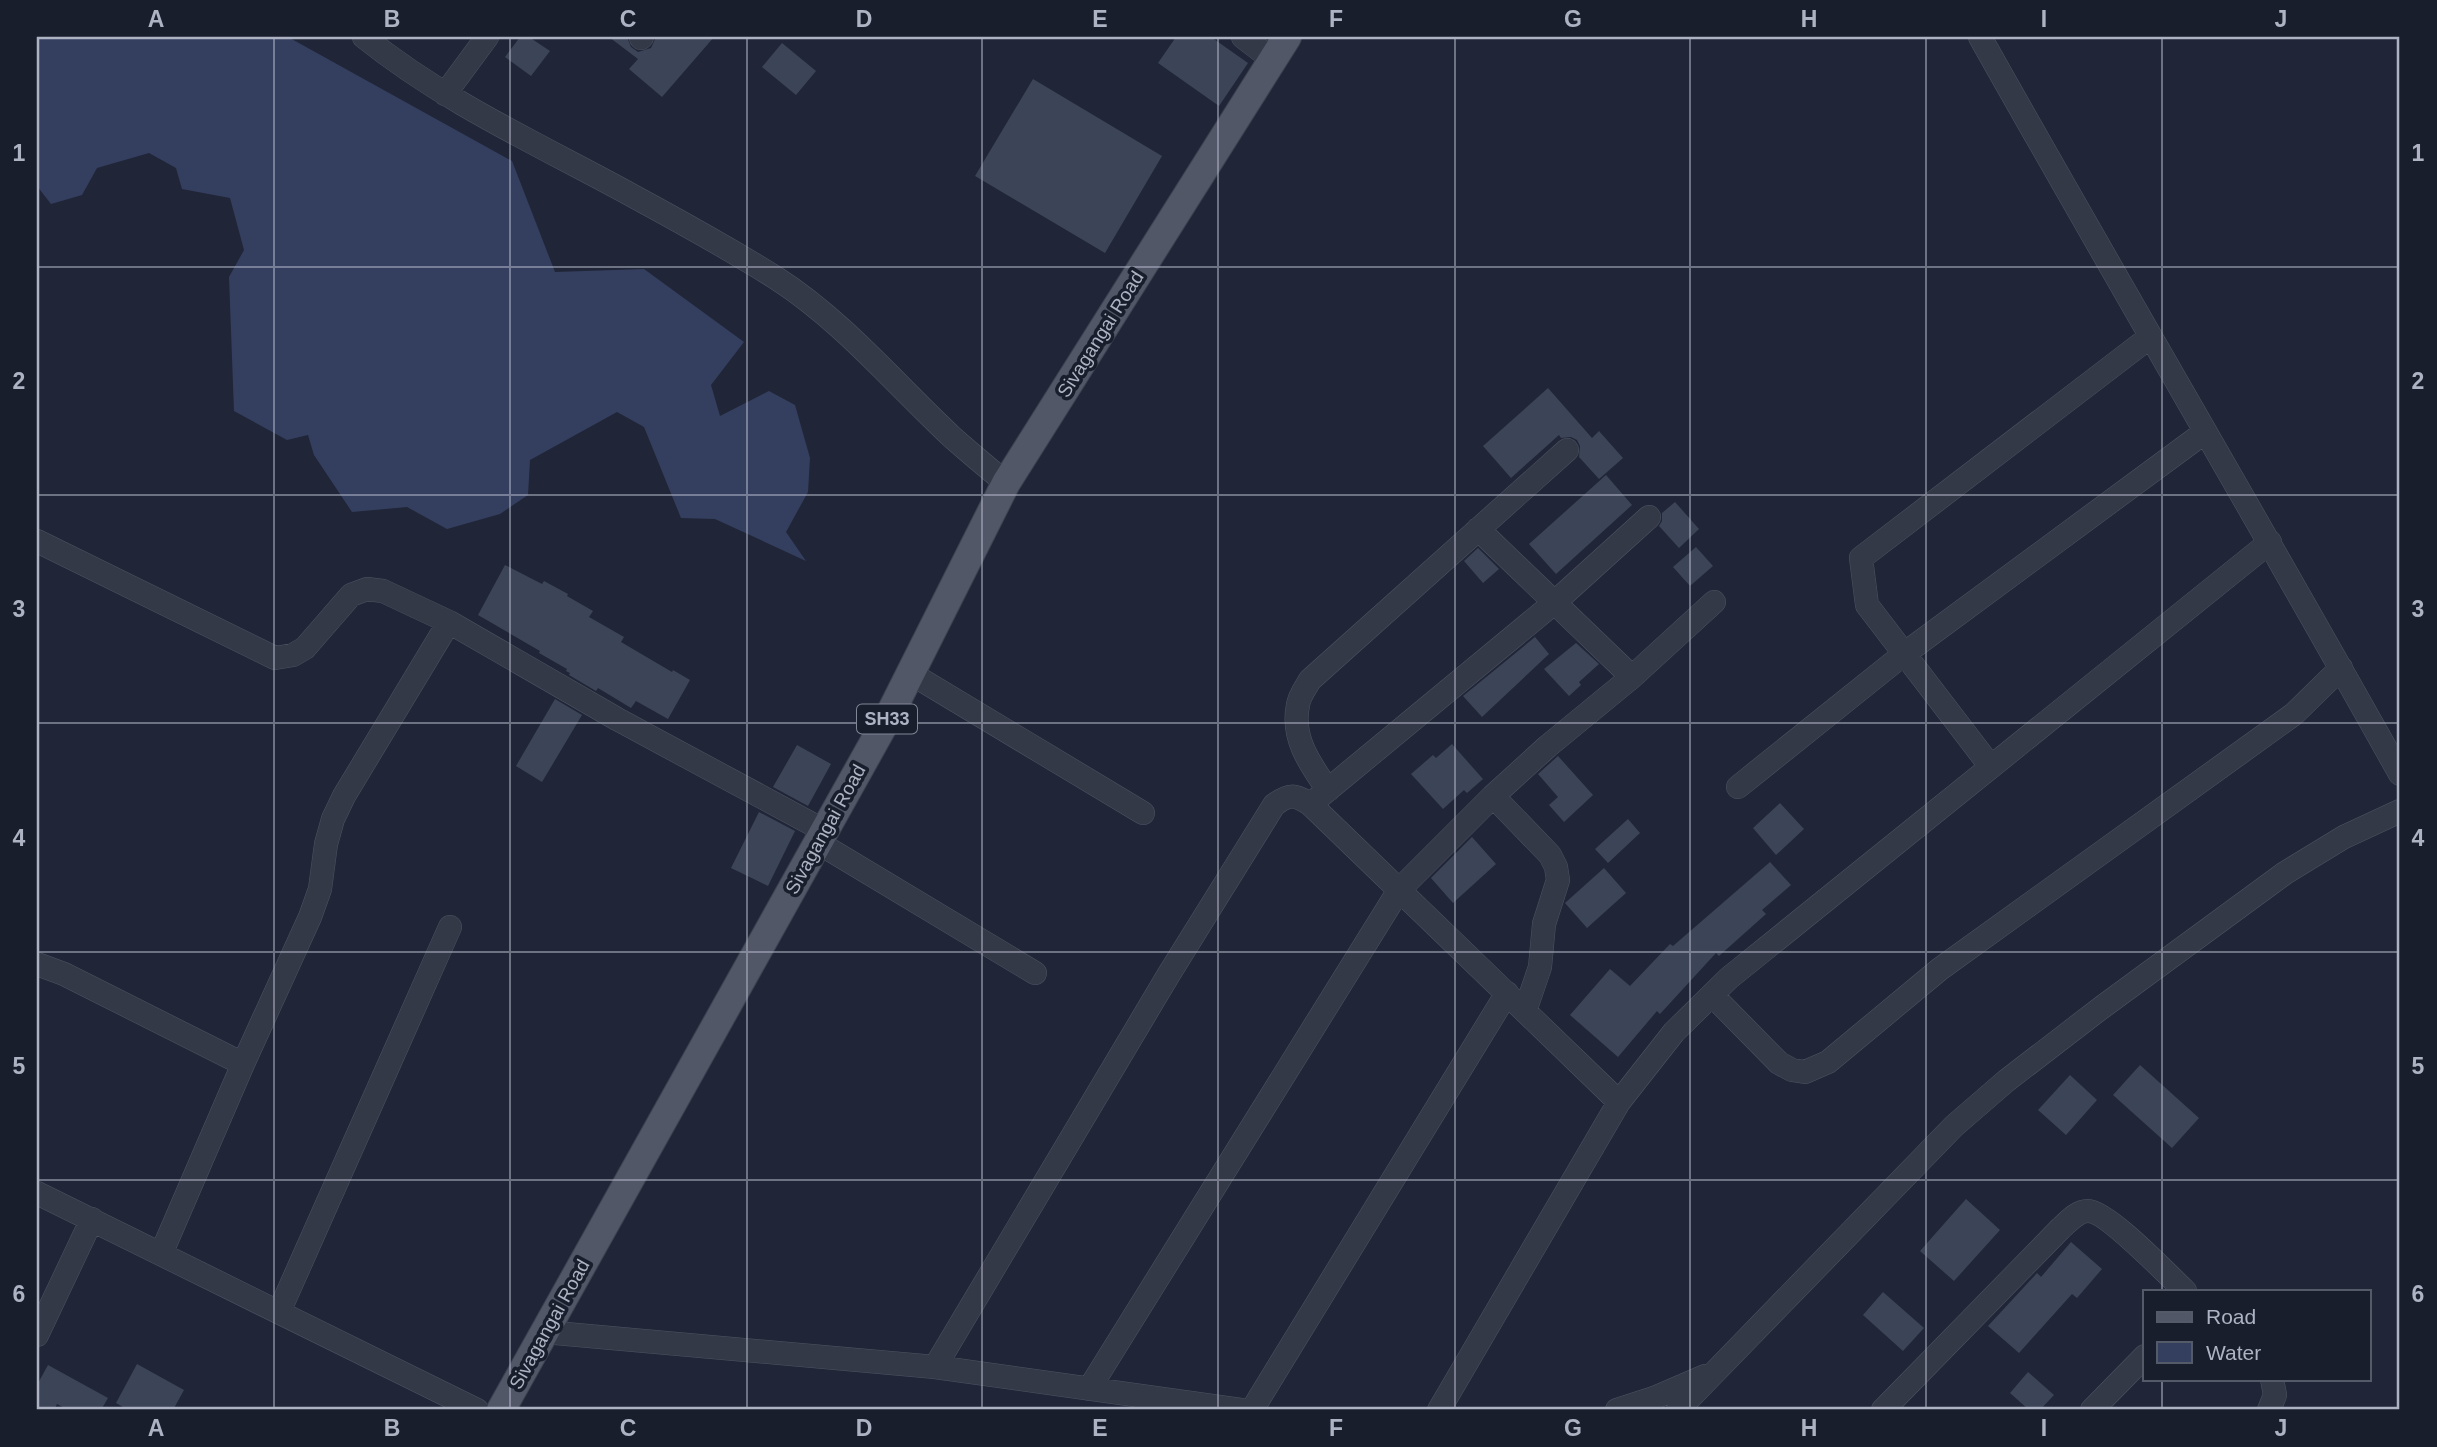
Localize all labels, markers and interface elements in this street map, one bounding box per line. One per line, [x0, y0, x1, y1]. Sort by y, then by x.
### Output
text: A [148, 6, 164, 32]
text: B [384, 6, 400, 32]
text: C [620, 6, 636, 32]
text: D [856, 6, 872, 32]
text: E [1092, 6, 1108, 32]
text: F [1329, 6, 1343, 32]
text: G [1564, 6, 1582, 32]
text: H [1801, 6, 1817, 32]
text: I [2041, 6, 2047, 32]
text: J [2275, 6, 2287, 32]
text: 1 [13, 140, 26, 166]
text: 1 [2412, 140, 2425, 166]
street label: Sivagangai Road [1053, 267, 1148, 401]
text: 2 [13, 368, 25, 394]
text: 2 [2412, 368, 2424, 394]
text: 3 [13, 596, 25, 622]
text: 3 [2412, 596, 2424, 622]
road number: SH33 [857, 704, 917, 734]
street label: Sivagangai Road [781, 761, 870, 898]
text: 4 [13, 825, 26, 851]
text: 4 [2412, 825, 2425, 851]
text: 5 [13, 1053, 26, 1079]
text: 5 [2412, 1053, 2425, 1079]
street label: Sivagangai Road [505, 1256, 594, 1393]
text: 6 [13, 1281, 25, 1307]
text: 6 [2412, 1281, 2424, 1307]
legend [2143, 1290, 2370, 1380]
text: Road [2206, 1305, 2256, 1328]
text: Water [2206, 1341, 2261, 1364]
text: A [148, 1415, 164, 1441]
text: B [384, 1415, 400, 1441]
text: C [620, 1415, 636, 1441]
text: D [856, 1415, 872, 1441]
text: E [1092, 1415, 1108, 1441]
text: F [1329, 1415, 1343, 1441]
text: G [1564, 1415, 1582, 1441]
text: H [1801, 1415, 1817, 1441]
text: I [2041, 1415, 2047, 1441]
text: J [2275, 1415, 2287, 1441]

